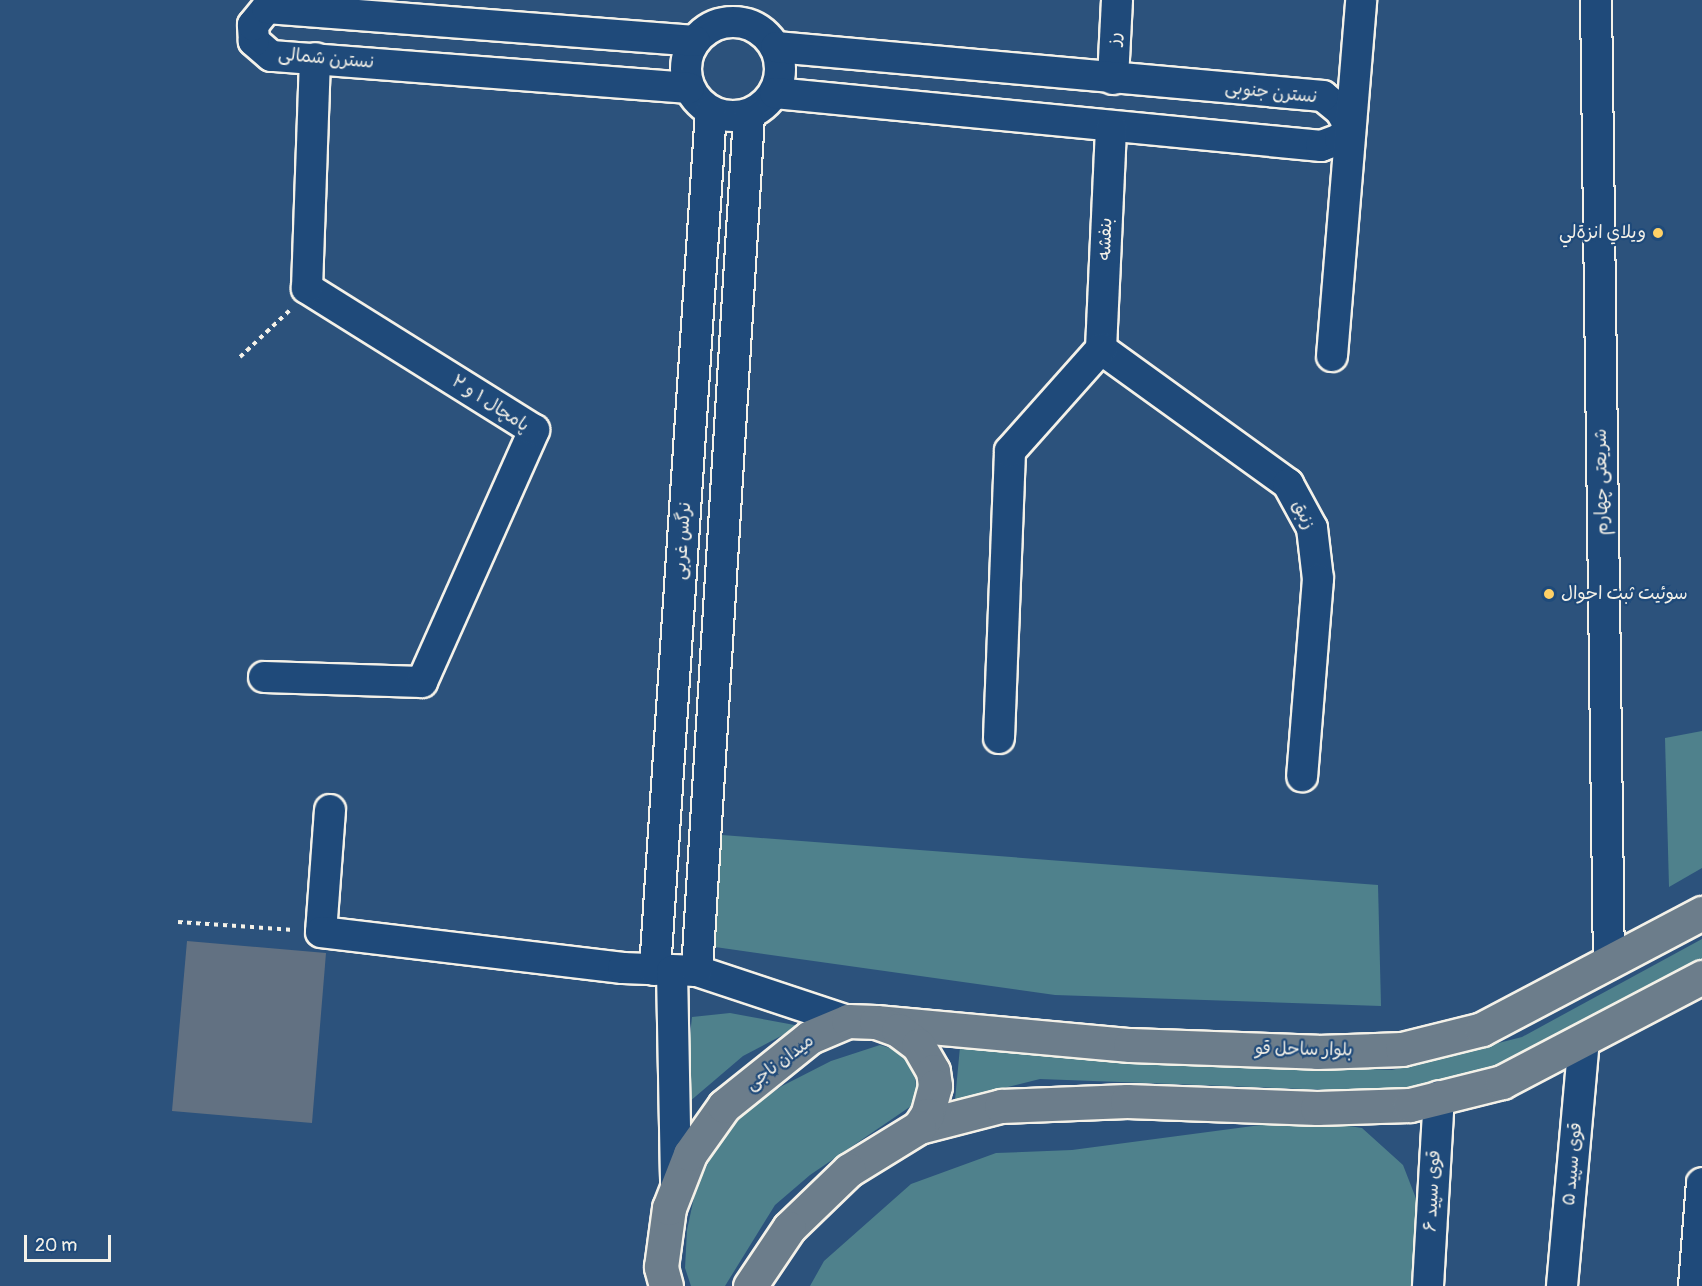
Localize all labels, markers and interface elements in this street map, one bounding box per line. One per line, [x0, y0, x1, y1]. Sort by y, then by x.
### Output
street label: رز [1104, 32, 1126, 46]
street label: نسترن شمالی [277, 44, 375, 74]
street label: نسترن جنوبی [1224, 77, 1318, 109]
street label: بنفشه [1094, 217, 1118, 261]
place label: ويلاي انزةلي [1559, 222, 1646, 244]
marker: ويلاي انزةلي [1651, 226, 1665, 240]
street label: پامچال ۱ و ۲ [447, 371, 533, 437]
street label: شریعتی چهارم [1590, 428, 1614, 536]
street label: زنبق [1287, 497, 1319, 533]
street label: نرگس غربی [670, 501, 696, 581]
place label: سوئیت ثبت احوال [1561, 583, 1688, 605]
marker: سوئیت ثبت احوال [1542, 587, 1556, 601]
street label: میدان ناجی [742, 1030, 818, 1096]
street label: بلوار ساحل قو [1255, 1038, 1353, 1062]
street label: قوی سپید ۵ [1559, 1121, 1587, 1207]
street label: قوی سپید ۶ [1420, 1150, 1446, 1232]
scale bar [27, 1223, 114, 1261]
text: 20 m [35, 1234, 77, 1257]

